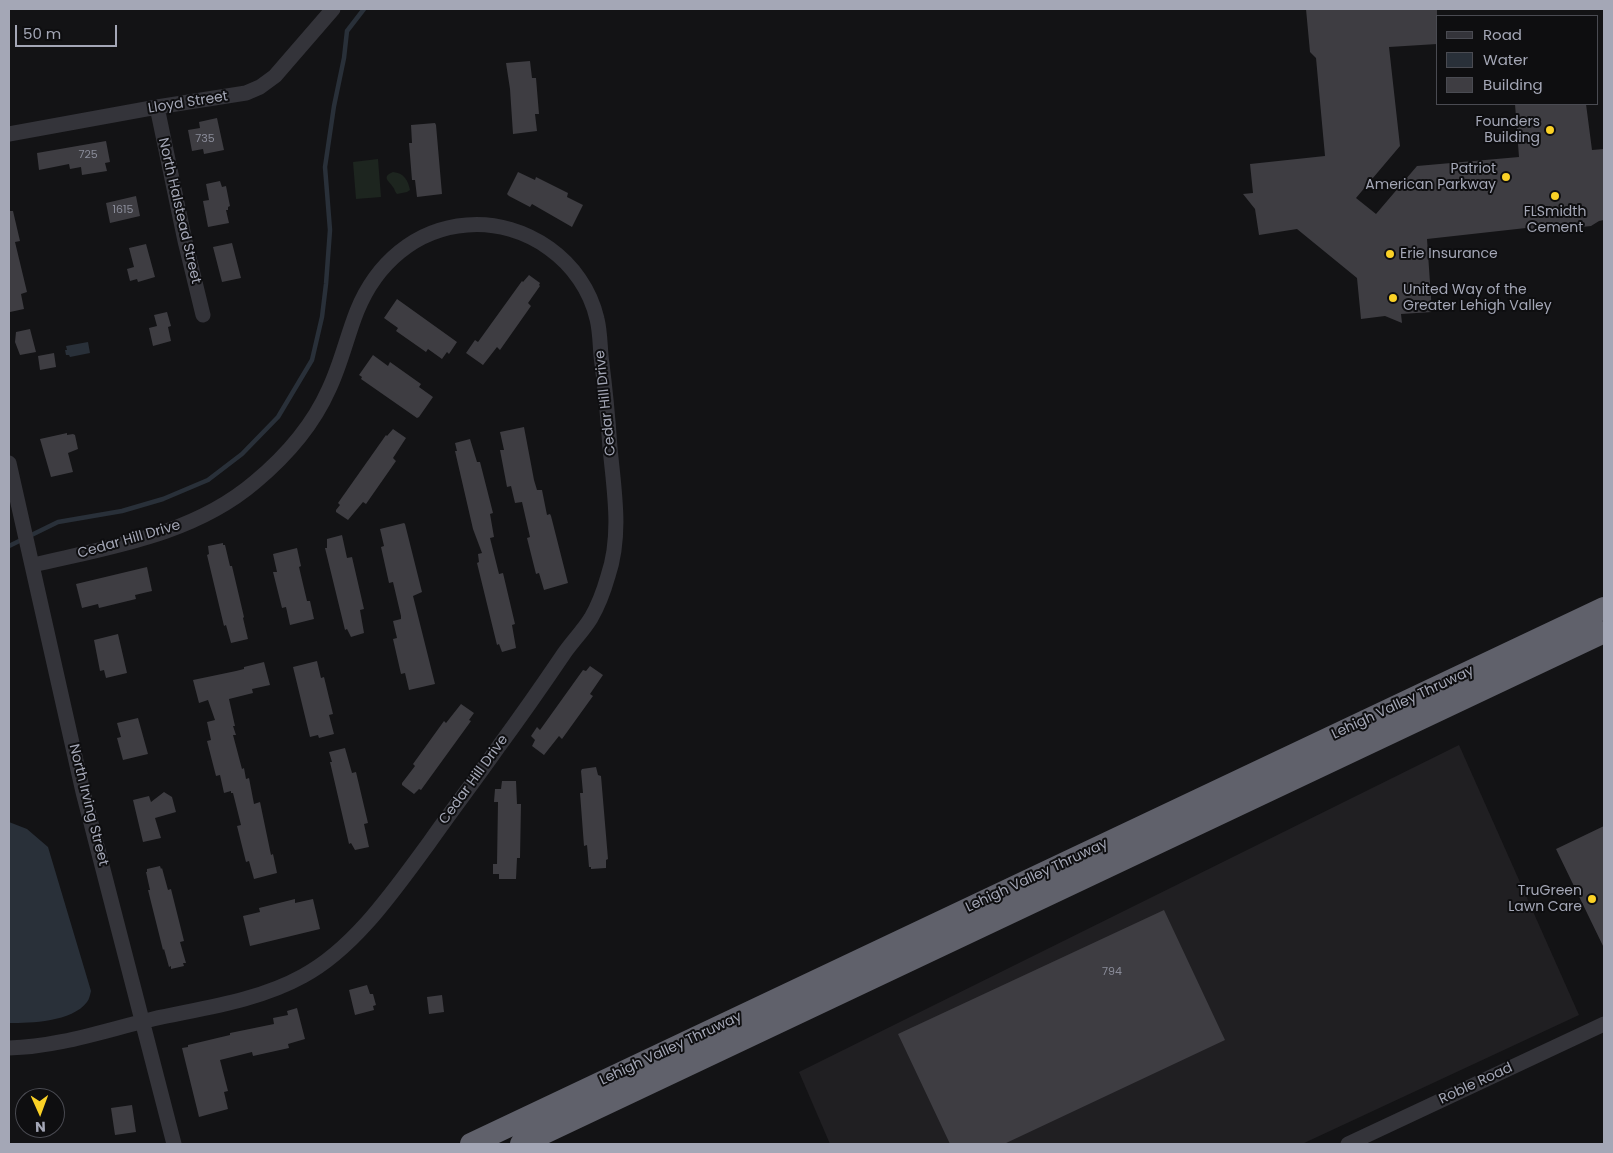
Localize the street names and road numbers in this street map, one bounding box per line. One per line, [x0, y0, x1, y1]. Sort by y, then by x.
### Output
street label: Lloyd Street [147, 88, 229, 118]
street label: North Halstead Street [154, 136, 204, 286]
street label: Cedar Hill Drive [592, 349, 620, 457]
street label: Cedar Hill Drive [76, 517, 182, 563]
street label: Lehigh Valley Thruway [1329, 663, 1477, 743]
street label: Cedar Hill Drive [436, 732, 512, 828]
street label: North Irving Street [65, 742, 111, 868]
street label: Lehigh Valley Thruway [963, 836, 1111, 916]
street label: Lehigh Valley Thruway [597, 1009, 745, 1089]
street label: Roble Road [1437, 1060, 1515, 1108]

